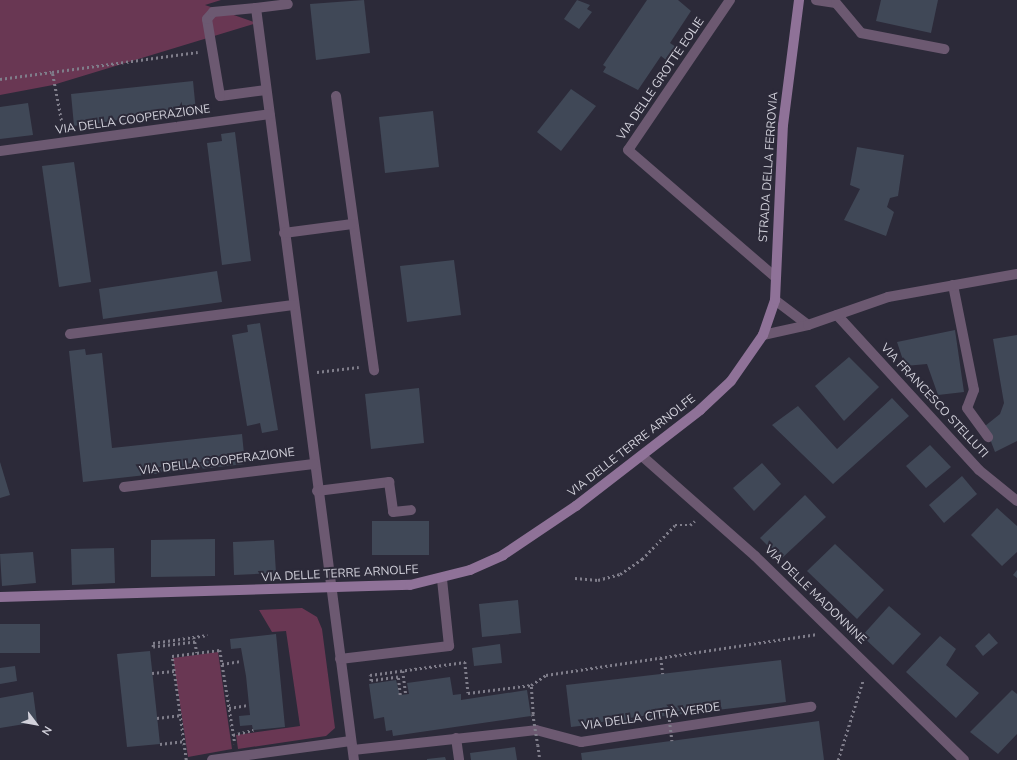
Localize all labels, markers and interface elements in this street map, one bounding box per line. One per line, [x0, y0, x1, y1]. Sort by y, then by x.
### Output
street label: VIA DELLE GROTTE EOLIE [615, 15, 707, 143]
street label: STRADA DELLA FERROVIA [757, 91, 781, 243]
street label: VIA DELLA COOPERAZIONE [55, 102, 211, 138]
street label: VIA FRANCESCO STELLUTI [877, 341, 991, 461]
street label: VIA DELLE TERRE ARNOLFE [566, 392, 698, 500]
street label: VIA DELLA COOPERAZIONE [139, 445, 295, 479]
street label: VIA DELLE MADONNINE [761, 543, 869, 647]
street label: VIA DELLE TERRE ARNOLFE [261, 563, 419, 585]
street label: VIA DELLA CITTÀ VERDE [581, 700, 721, 734]
north arrow [16, 704, 56, 744]
text: N [38, 723, 55, 738]

